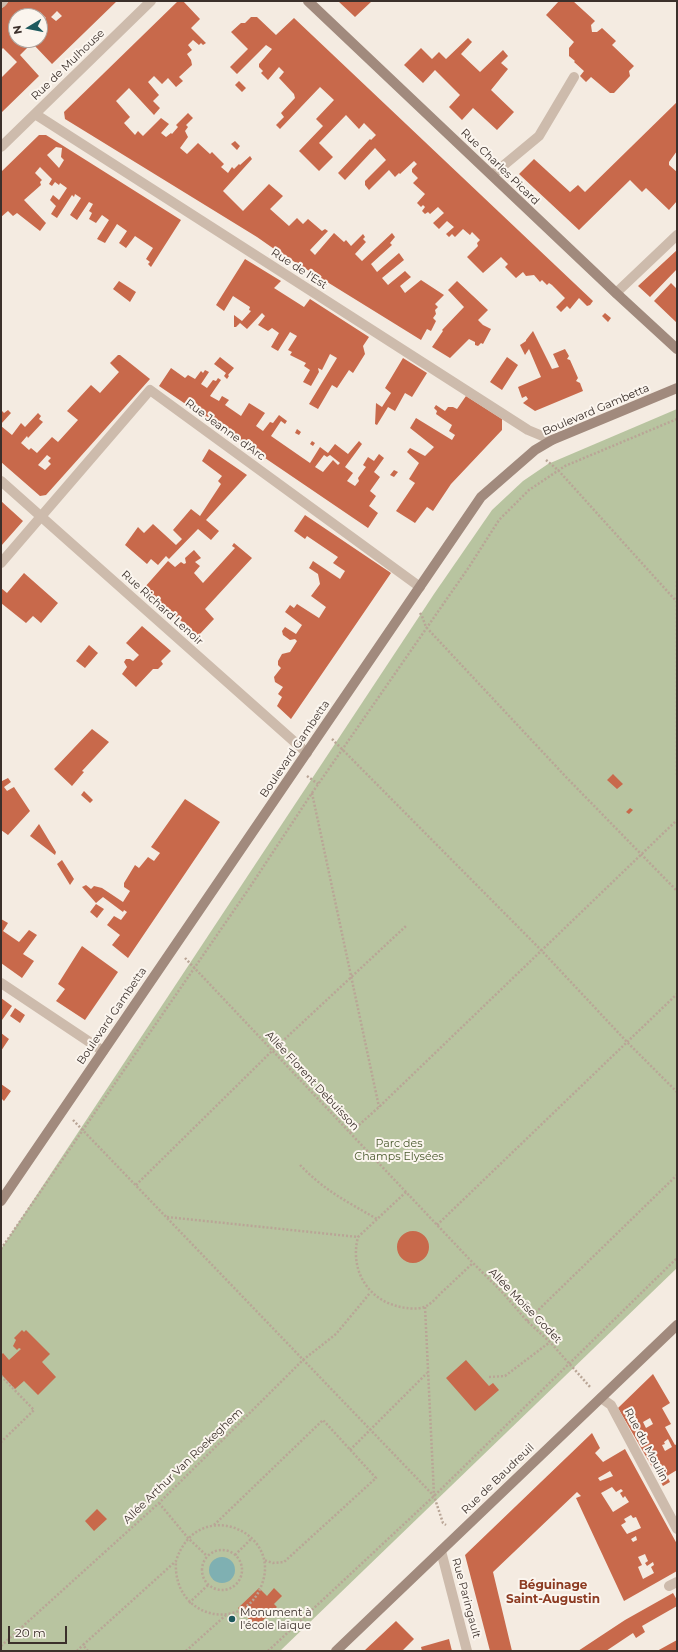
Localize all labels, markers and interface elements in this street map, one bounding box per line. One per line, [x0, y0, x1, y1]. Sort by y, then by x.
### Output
north arrow [8, 8, 48, 48]
text: N [10, 24, 25, 36]
street label: Rue de Mulhouse [29, 27, 107, 103]
street label: Rue Charles Picard [458, 126, 542, 208]
street label: Rue de l'Est [269, 246, 329, 292]
street label: Boulevard Gambetta [541, 382, 651, 438]
street label: Rue Jeanne d'Arc [183, 397, 267, 463]
street label: Rue Richard Lenoir [119, 568, 205, 648]
street label: Boulevard Gambetta [257, 698, 333, 800]
street label: Boulevard Gambetta [74, 965, 150, 1067]
street label: Allée Florent Debuisson [262, 1029, 362, 1133]
park label: Parc des Champs Elysées [354, 1137, 444, 1163]
street label: Allée Moïse Godet [486, 1266, 564, 1346]
street label: Allée Arthur Van Roekeghem [121, 1405, 245, 1527]
street label: Rue du Moulin [621, 1406, 671, 1484]
street label: Rue de Baudreuil [459, 1441, 537, 1517]
street label: Rue Paringault [449, 1556, 483, 1640]
district label: Béguinage Saint-Augustin [506, 1578, 600, 1606]
place label: Monument à l'école laïque [240, 1606, 312, 1632]
marker: Monument à l'école laïque [227, 1614, 237, 1624]
scale bar [10, 1618, 69, 1644]
text: 20 m [15, 1625, 46, 1640]

